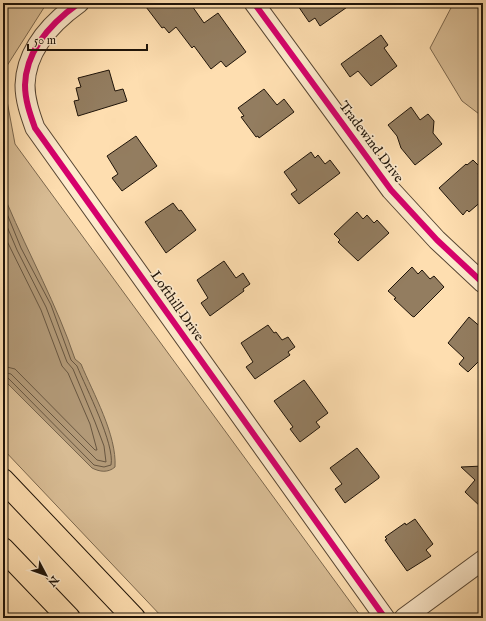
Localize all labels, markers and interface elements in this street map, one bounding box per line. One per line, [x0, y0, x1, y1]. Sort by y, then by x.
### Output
scale bar [28, 26, 147, 52]
text: 50 m [34, 33, 56, 48]
street label: Tradewind Drive [334, 98, 408, 187]
street label: Lofthill Drive [146, 267, 208, 345]
north arrow [26, 555, 66, 595]
text: N [44, 572, 62, 589]

